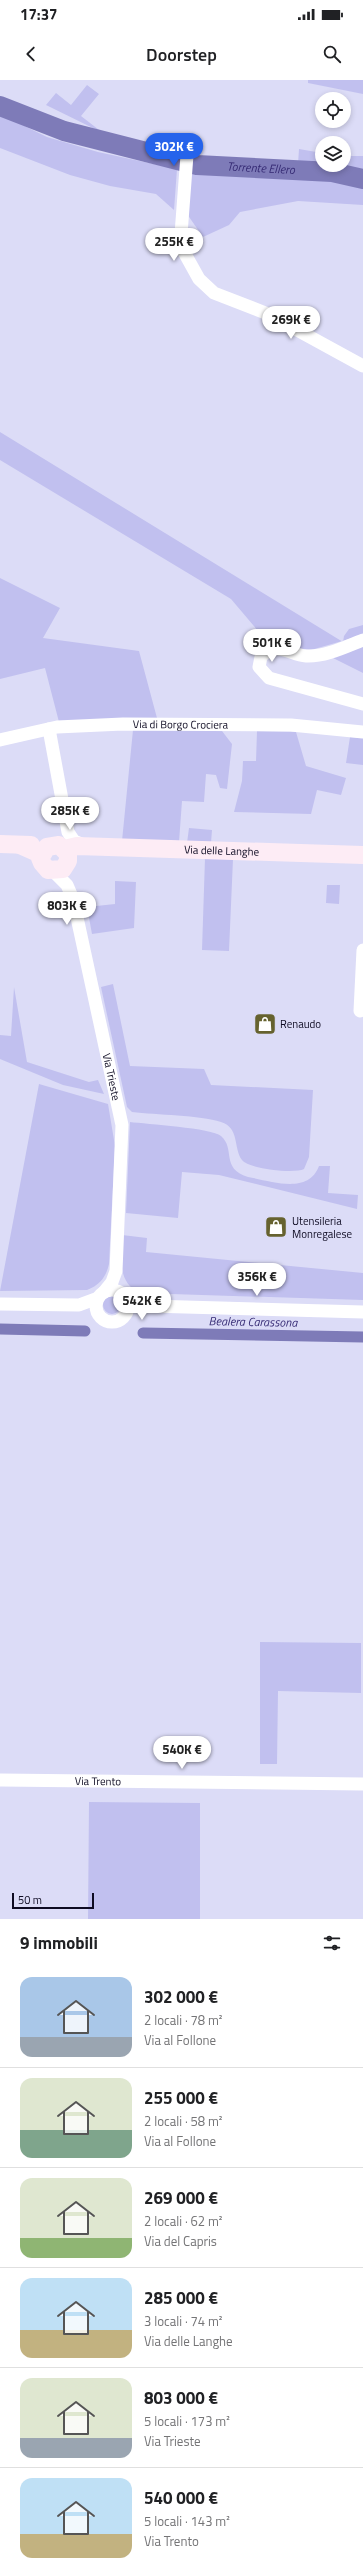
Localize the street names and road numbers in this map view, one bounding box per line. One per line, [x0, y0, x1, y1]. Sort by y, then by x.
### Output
street label: Via di Borgo Crociera [133, 716, 229, 733]
street label: Via delle Langhe [184, 841, 260, 860]
street label: Via Trieste [99, 1052, 125, 1102]
street label: Via Trento [75, 1773, 121, 1789]

